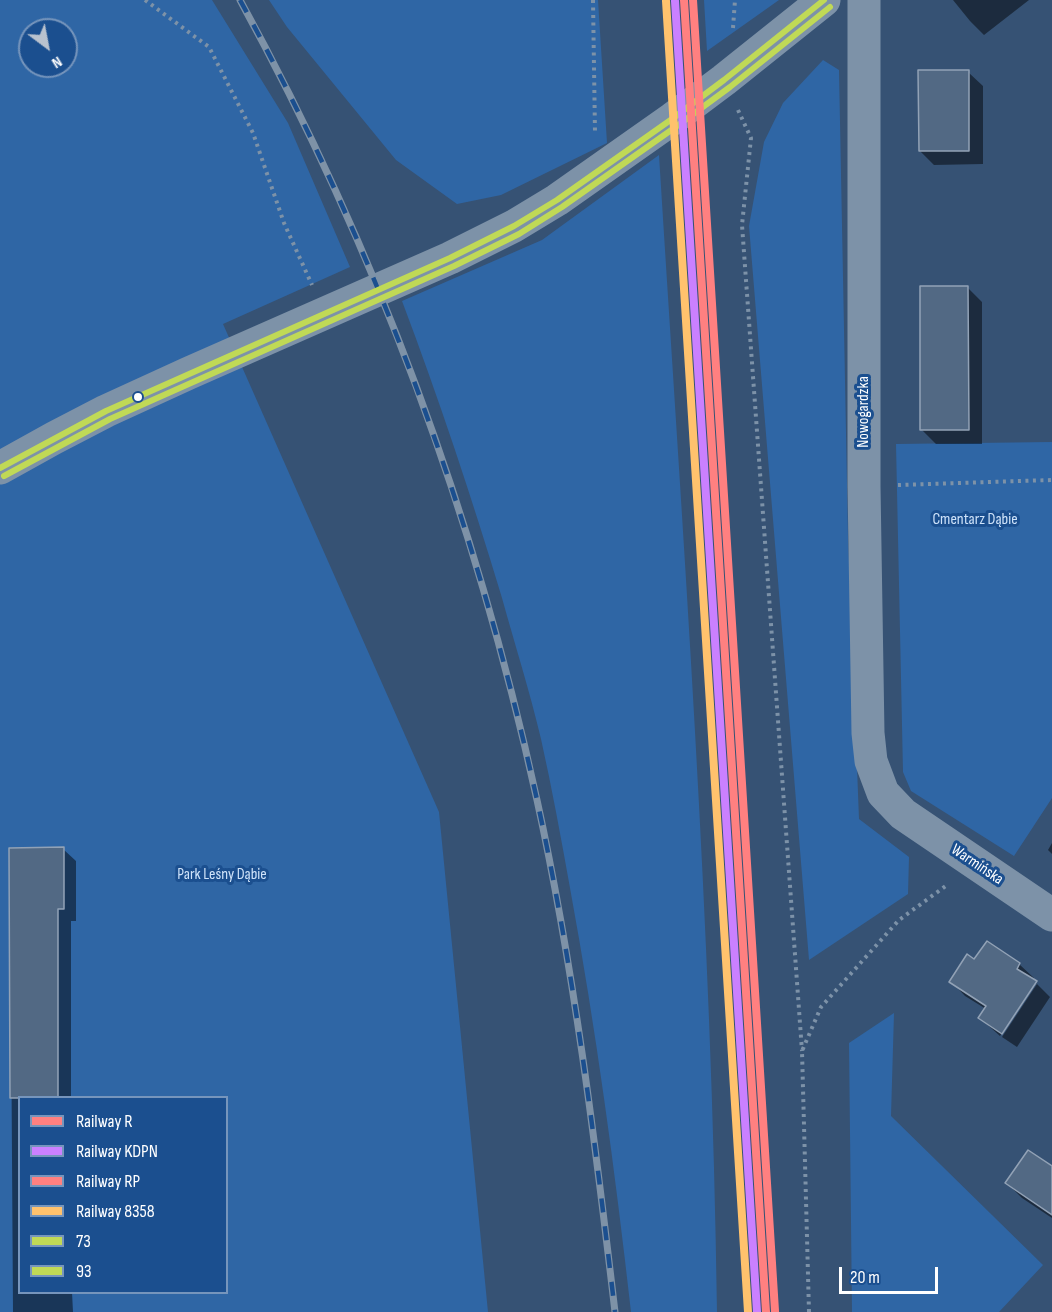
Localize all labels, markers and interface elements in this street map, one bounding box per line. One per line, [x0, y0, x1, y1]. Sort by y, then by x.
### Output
north arrow [18, 18, 78, 78]
text: N [48, 52, 65, 72]
street label: Nowogardzka [854, 376, 874, 448]
unlabelled marker [132, 391, 144, 403]
park label: Cmentarz Dąbie [932, 510, 1018, 530]
street label: Warmińska [947, 841, 1007, 889]
park label: Park Leśny Dąbie [177, 865, 267, 885]
legend [18, 1096, 228, 1294]
text: Railway R [76, 1111, 133, 1132]
text: Railway KDPN [76, 1141, 158, 1162]
text: Railway RP [76, 1171, 140, 1192]
text: Railway 8358 [76, 1201, 155, 1222]
text: 73 [76, 1231, 91, 1252]
scale bar [842, 1255, 941, 1293]
text: 93 [76, 1261, 92, 1282]
text: 20 m [850, 1267, 880, 1288]

